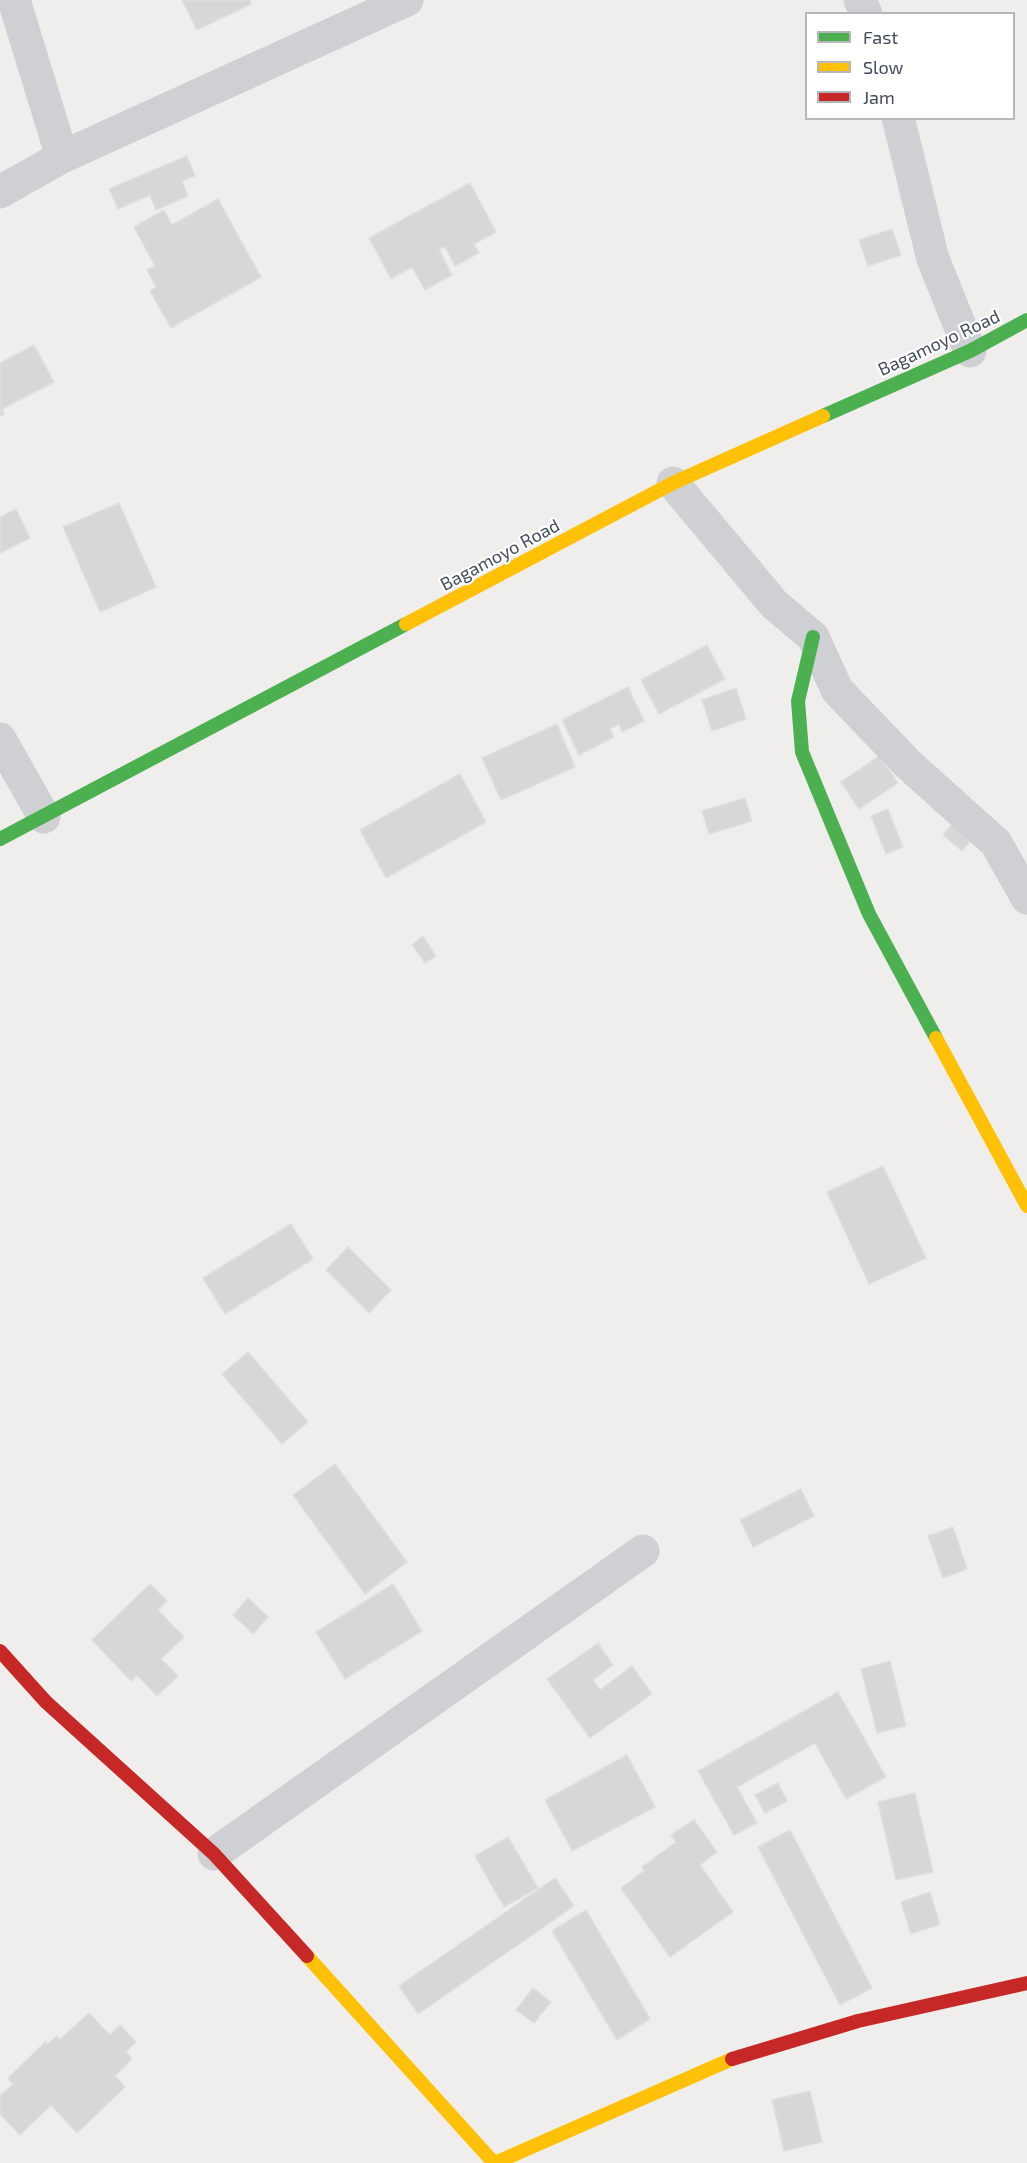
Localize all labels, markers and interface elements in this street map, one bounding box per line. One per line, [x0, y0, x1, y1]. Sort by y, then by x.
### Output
legend [805, 12, 1015, 120]
text: Fast [863, 26, 898, 48]
text: Slow [863, 56, 903, 78]
text: Jam [863, 86, 895, 108]
street label: Bagamoyo Road [875, 305, 1003, 381]
street label: Bagamoyo Road [437, 515, 563, 595]

